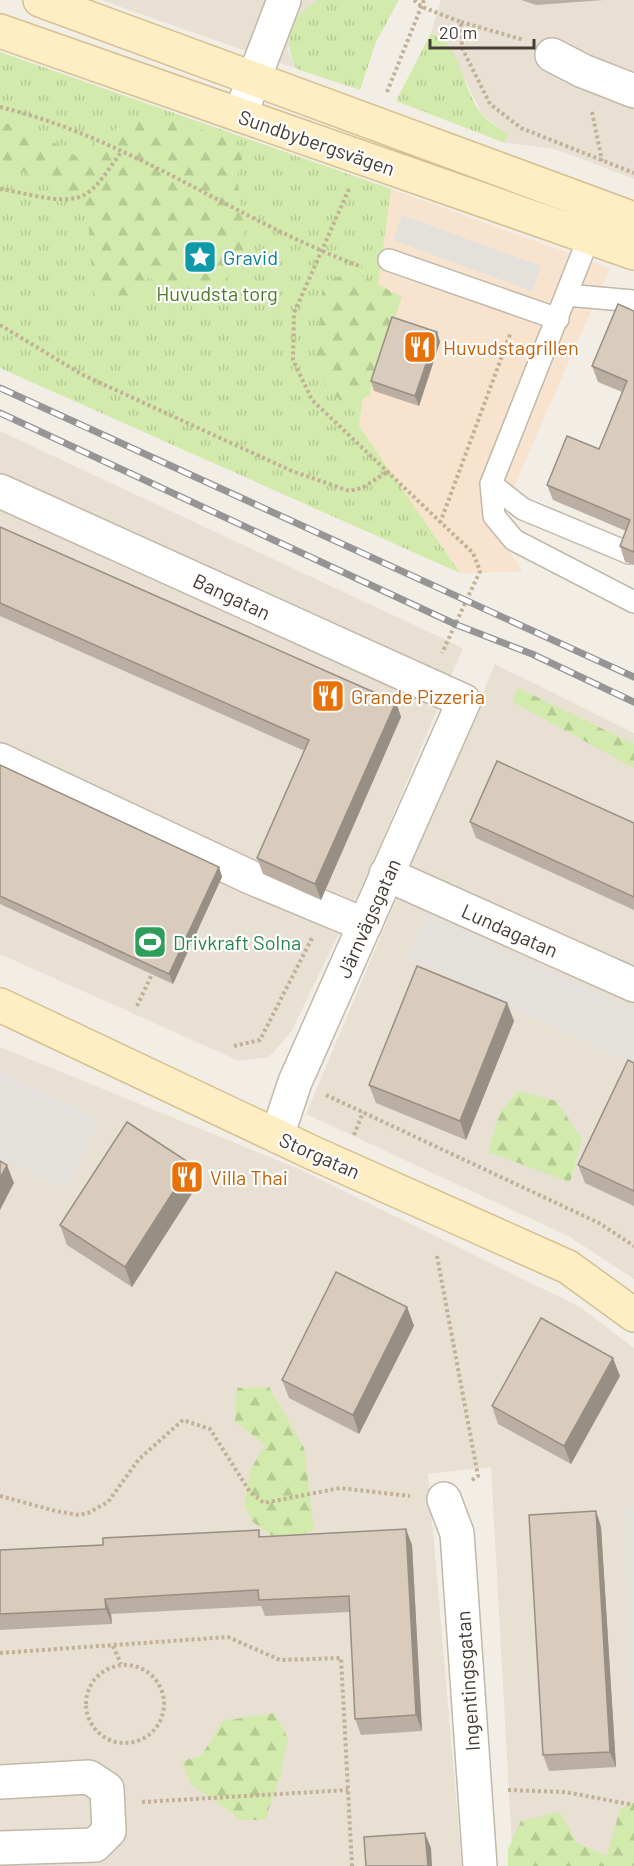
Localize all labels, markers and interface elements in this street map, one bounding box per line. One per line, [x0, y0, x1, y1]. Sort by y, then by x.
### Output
scale bar [430, 12, 534, 50]
text: 20 m [439, 21, 477, 43]
street label: Sundbybergsvägen [236, 104, 398, 180]
place icon: Gravid [182, 239, 218, 275]
place label: Gravid [223, 245, 278, 269]
park label: Huvudsta torg [156, 281, 278, 305]
restaurant icon: Huvudstagrillen [402, 329, 438, 365]
place label: Huvudstagrillen [443, 335, 579, 359]
street label: Bangatan [190, 568, 274, 624]
restaurant icon: Grande Pizzeria [310, 678, 346, 714]
place label: Grande Pizzeria [351, 684, 485, 708]
street label: Järnvägsgatan [331, 854, 405, 982]
street label: Lundagatan [458, 898, 562, 962]
sports icon: Drivkraft Solna [132, 924, 168, 960]
place label: Drivkraft Solna [173, 930, 301, 954]
street label: Storgatan [276, 1127, 364, 1183]
restaurant icon: Villa Thai [169, 1159, 205, 1195]
place label: Villa Thai [210, 1165, 288, 1189]
street label: Ingentingsgatan [450, 1610, 484, 1752]

